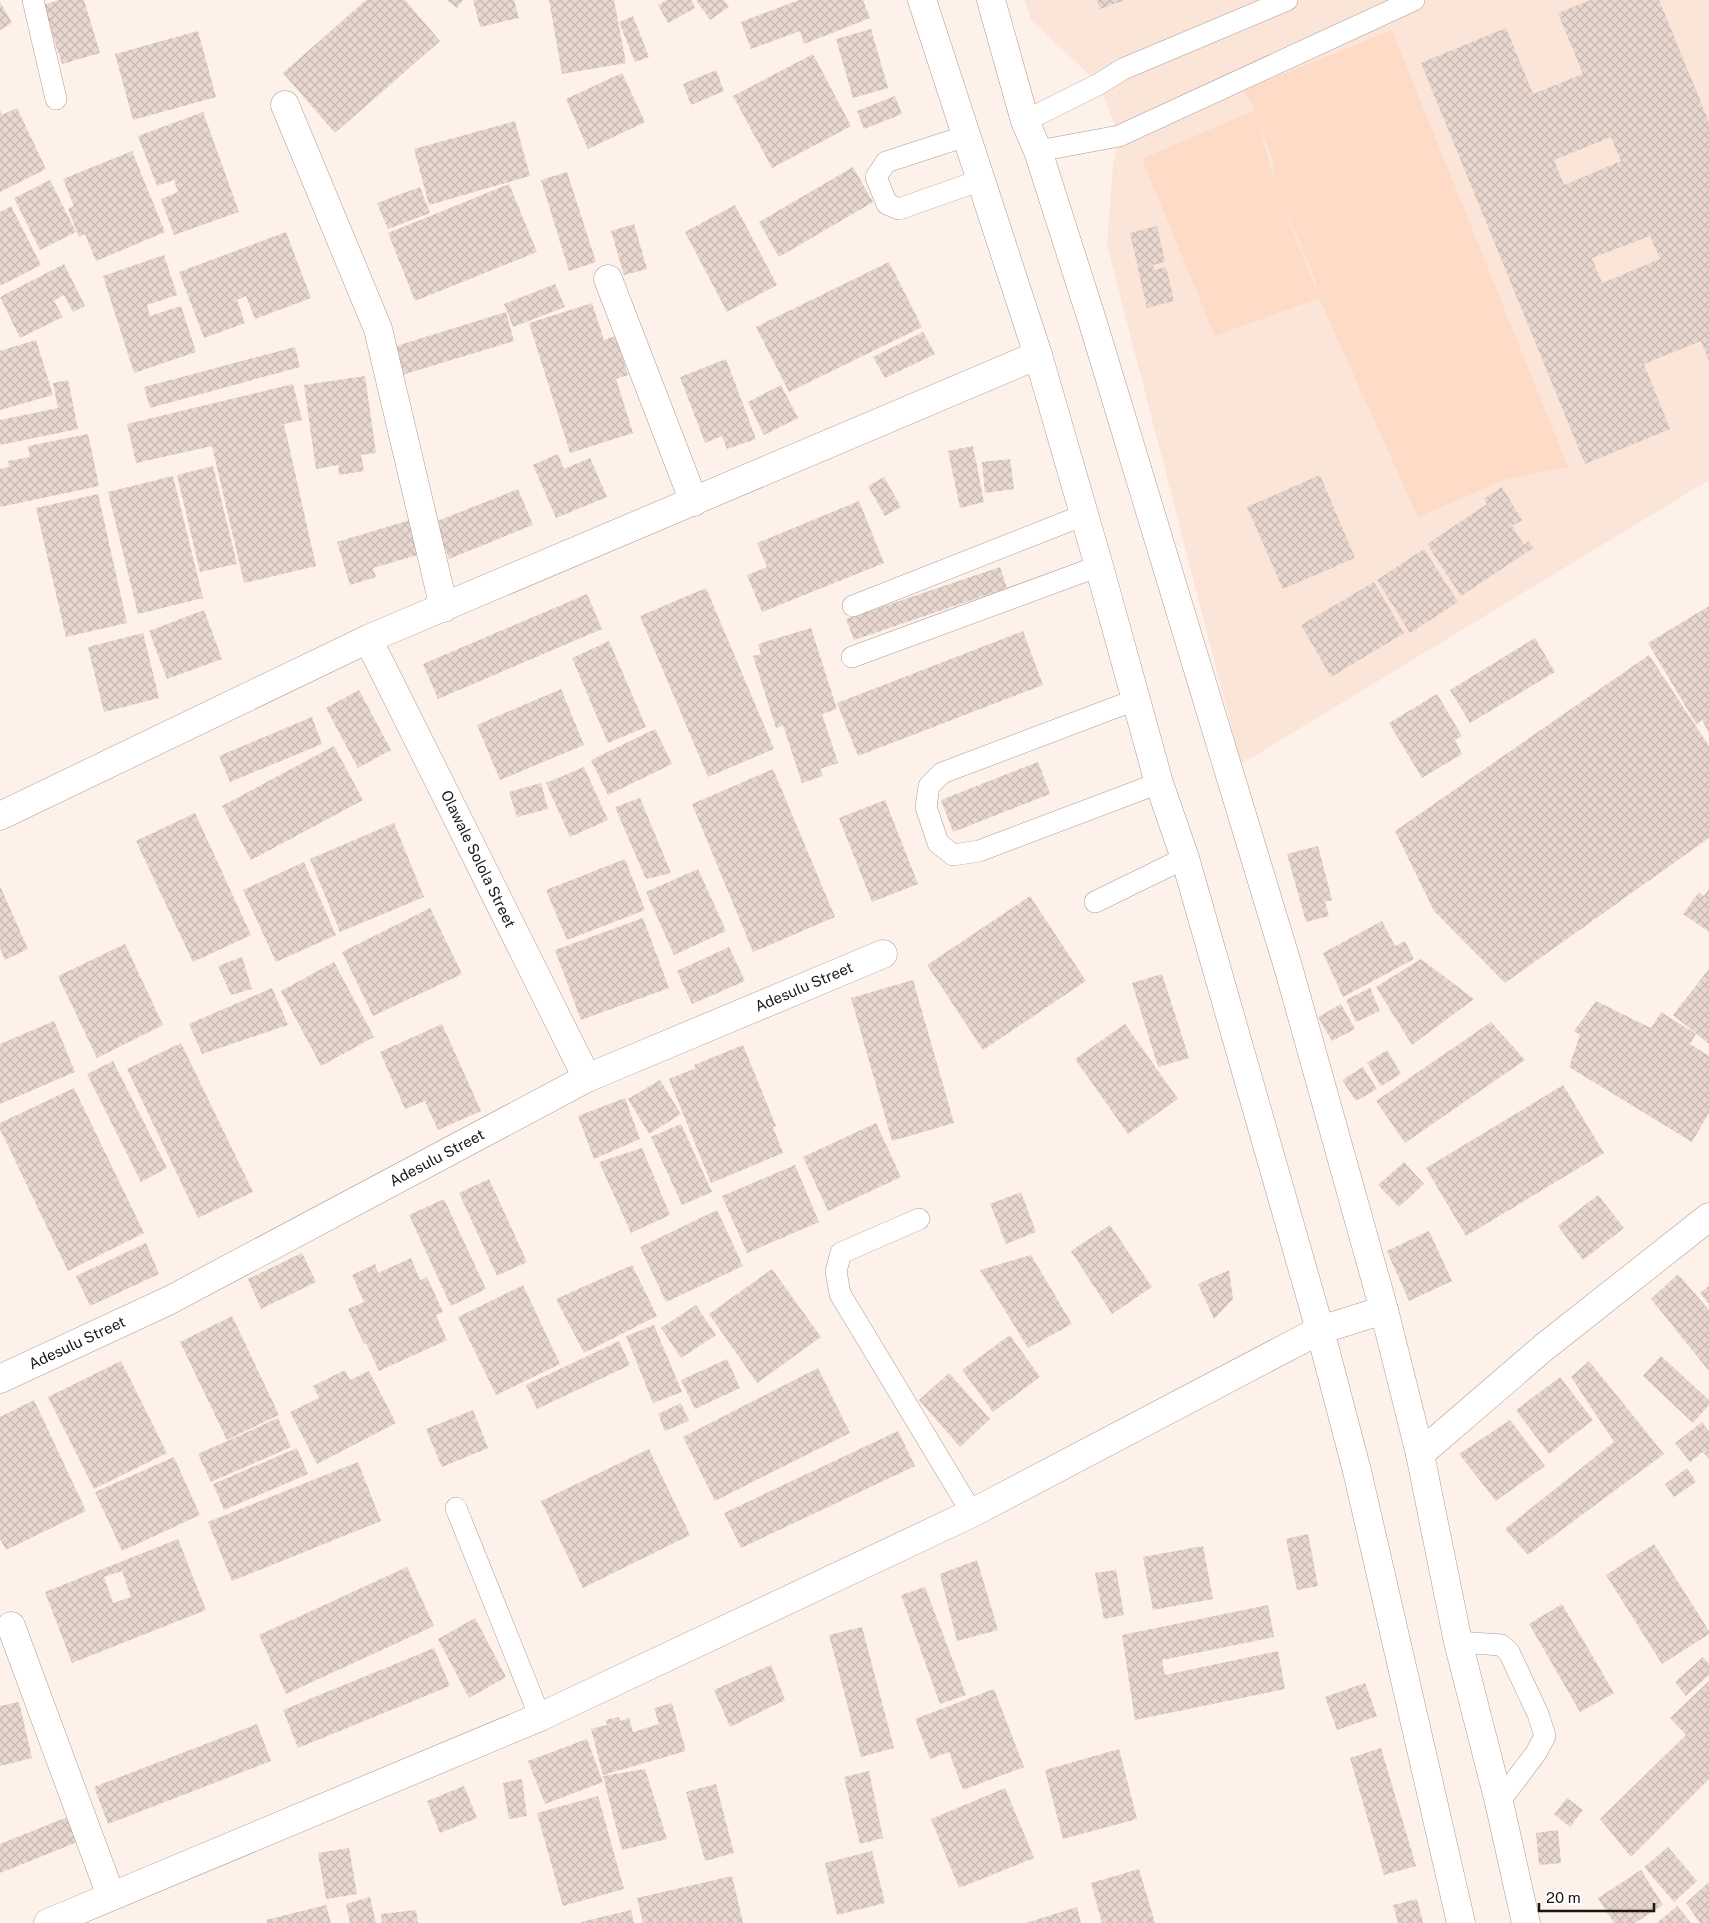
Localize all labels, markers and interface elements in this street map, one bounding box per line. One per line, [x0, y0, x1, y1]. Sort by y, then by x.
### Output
street label: Olawale Solola Street [438, 787, 519, 930]
street label: Adesulu Street [752, 958, 855, 1015]
street label: Adesulu Street [387, 1125, 487, 1190]
street label: Adesulu Street [26, 1313, 128, 1372]
scale bar [1539, 1880, 1654, 1912]
text: 20 m [1546, 1889, 1581, 1906]

